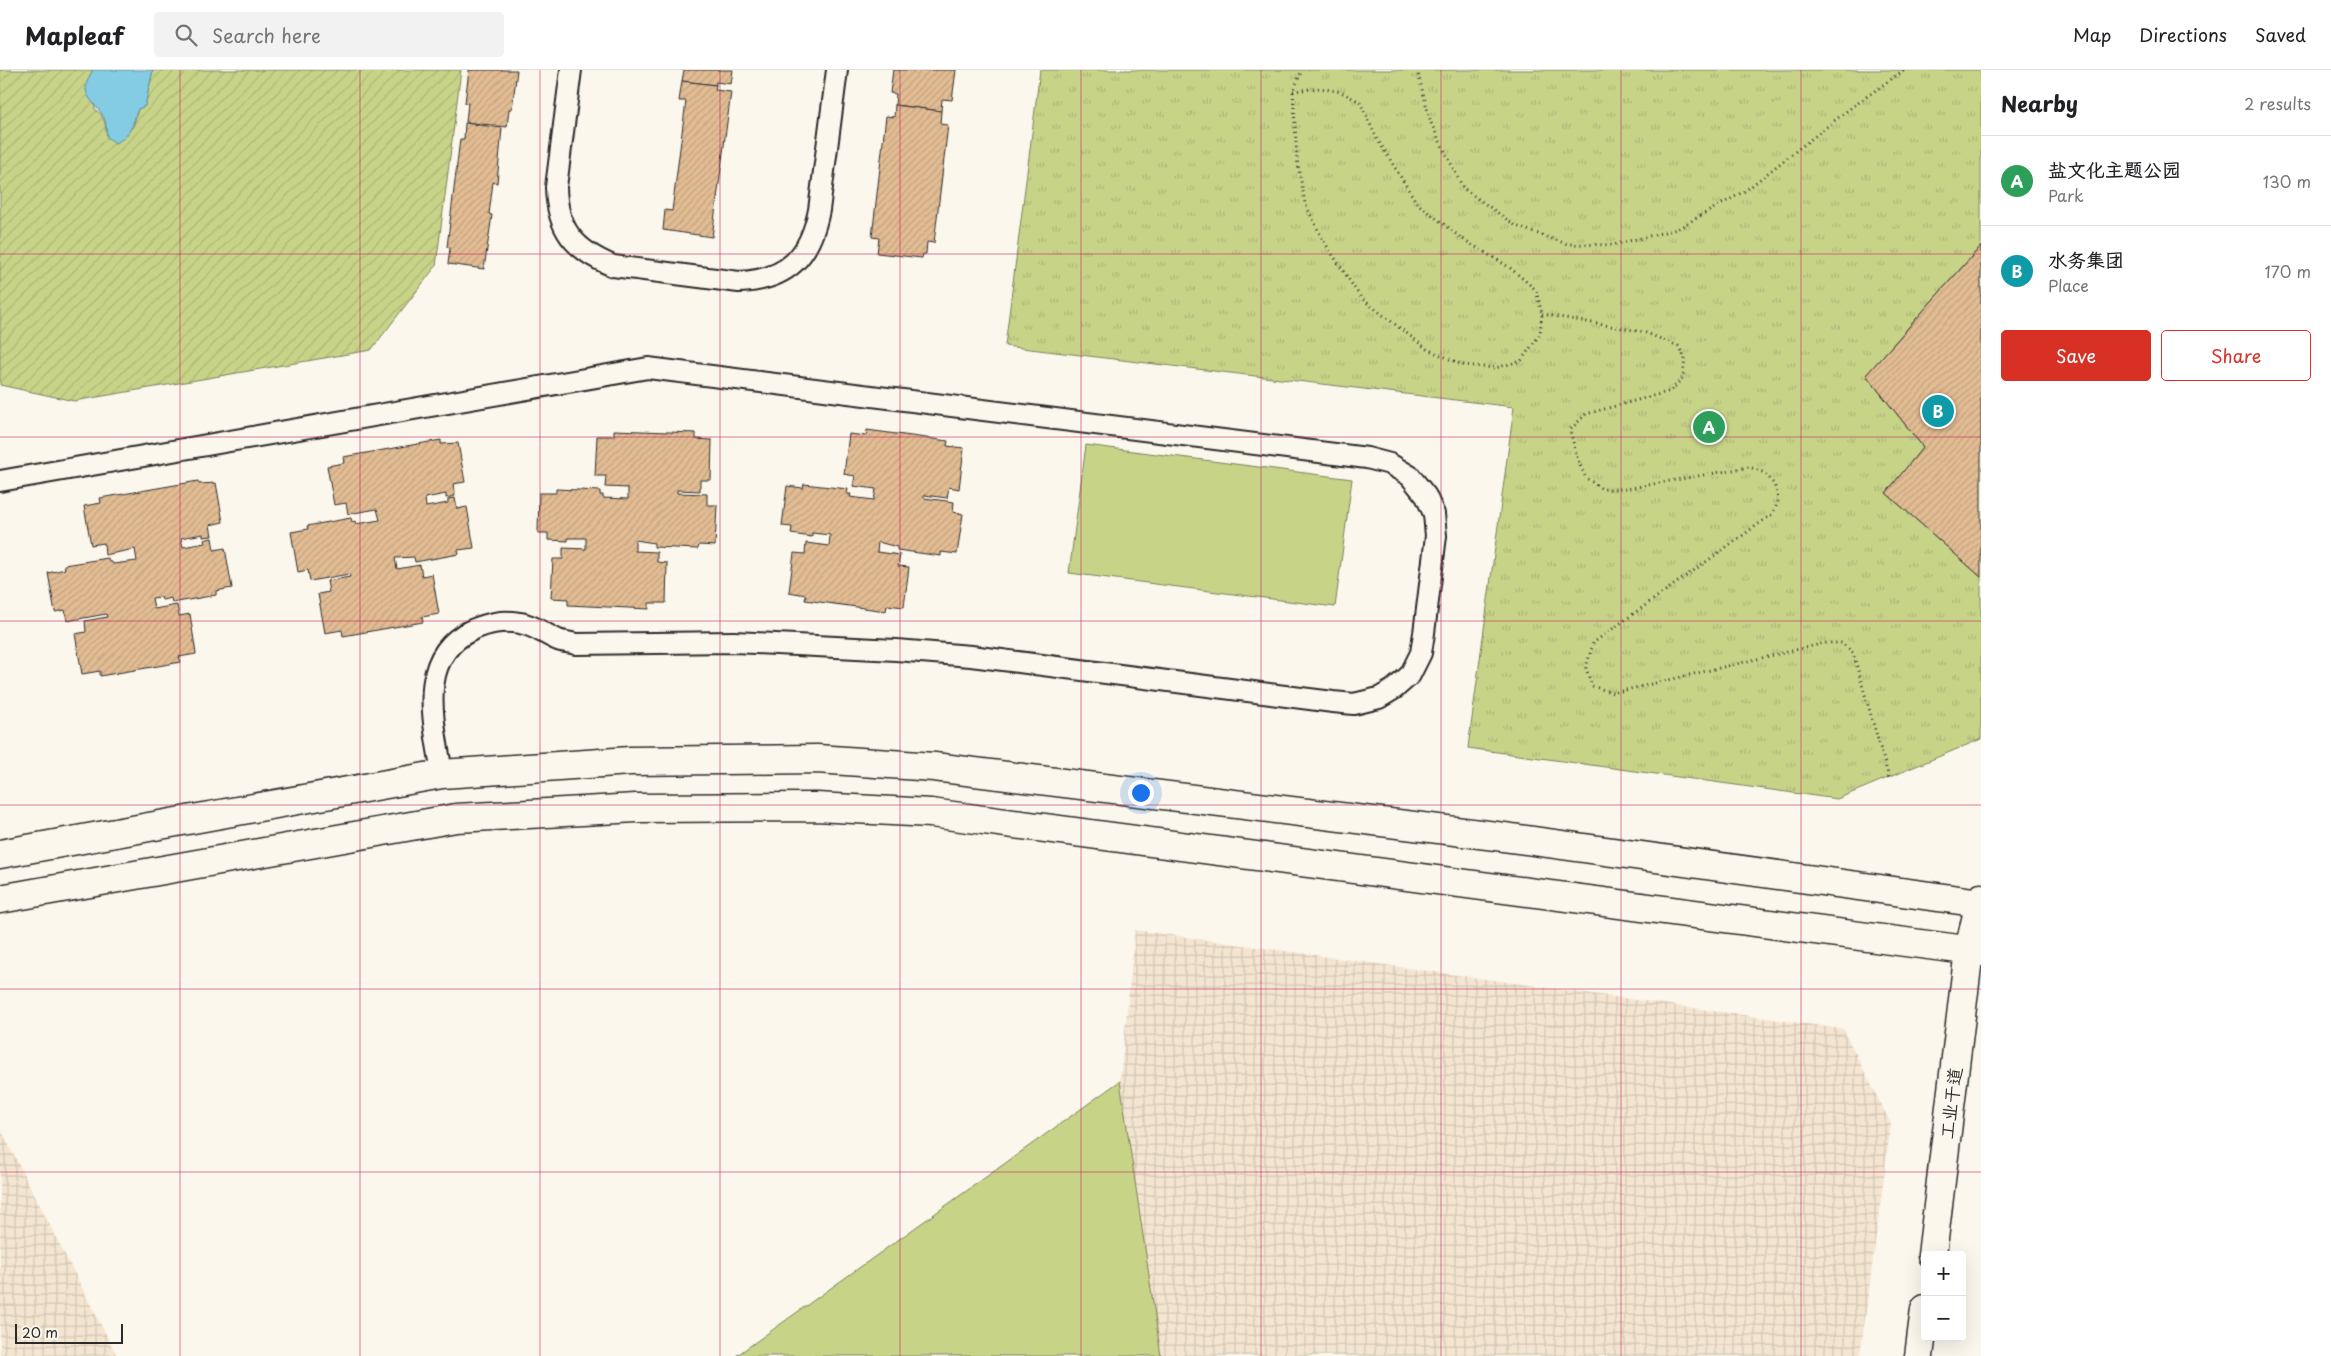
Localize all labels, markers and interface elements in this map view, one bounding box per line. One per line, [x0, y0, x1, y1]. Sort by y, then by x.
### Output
search box [154, 12, 504, 57]
text: Mapleaf [25, 17, 124, 53]
icon: search [172, 21, 200, 49]
text: Search here [212, 21, 321, 49]
text: Map [2073, 21, 2111, 48]
text: Directions [2139, 21, 2227, 48]
text: Saved [2255, 21, 2306, 48]
text: Nearby [2001, 87, 2078, 119]
text: 2 results [2244, 91, 2311, 115]
text: 盐文化主题公园 [2048, 155, 2181, 183]
text: A [2011, 169, 2023, 193]
text: 130 m [2263, 169, 2311, 193]
text: Park [2048, 183, 2084, 207]
text: 水务集团 [2048, 245, 2124, 273]
text: B [2012, 259, 2022, 283]
text: 170 m [2265, 259, 2311, 283]
text: Place [2048, 273, 2089, 297]
button: Save [2001, 330, 2151, 381]
button: Share [2161, 330, 2311, 381]
pin: B [1922, 392, 1954, 430]
pin: A [1693, 408, 1725, 446]
your location [1128, 780, 1154, 806]
street label: 工业干道 [1932, 1066, 1968, 1140]
map controls [1921, 1251, 1966, 1341]
button: + [1921, 1251, 1966, 1296]
button: − [1921, 1296, 1966, 1341]
scale bar [15, 1321, 122, 1344]
text: 20 m [22, 1322, 58, 1343]

